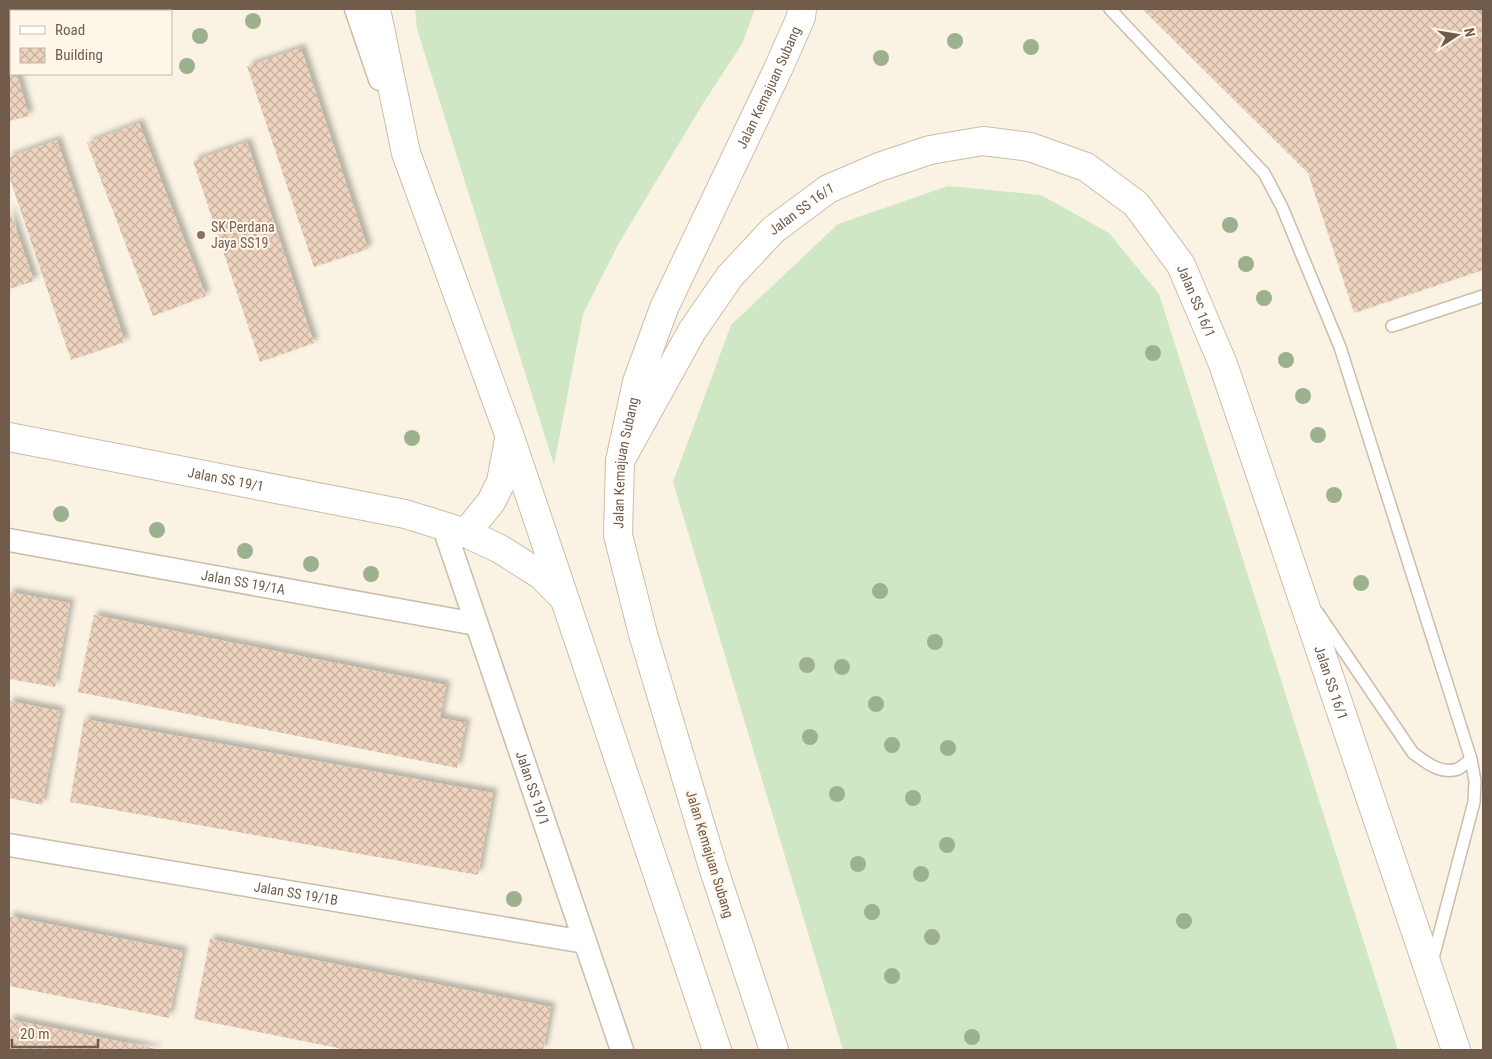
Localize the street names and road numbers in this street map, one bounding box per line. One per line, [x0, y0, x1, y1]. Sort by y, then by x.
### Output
street label: Jalan Kemajuan Subang [733, 24, 804, 151]
street label: Jalan SS 16/1 [766, 179, 836, 238]
street label: Jalan SS 16/1 [1174, 262, 1219, 340]
street label: Jalan Kemajuan Subang [610, 396, 642, 529]
street label: Jalan SS 19/1 [187, 464, 265, 494]
street label: Jalan SS 19/1A [200, 567, 287, 598]
street label: Jalan SS 16/1 [1311, 644, 1351, 722]
street label: Jalan SS 19/1 [513, 749, 553, 827]
street label: Jalan Kemajuan Subang [683, 788, 737, 920]
street label: Jalan SS 19/1B [253, 878, 339, 908]

